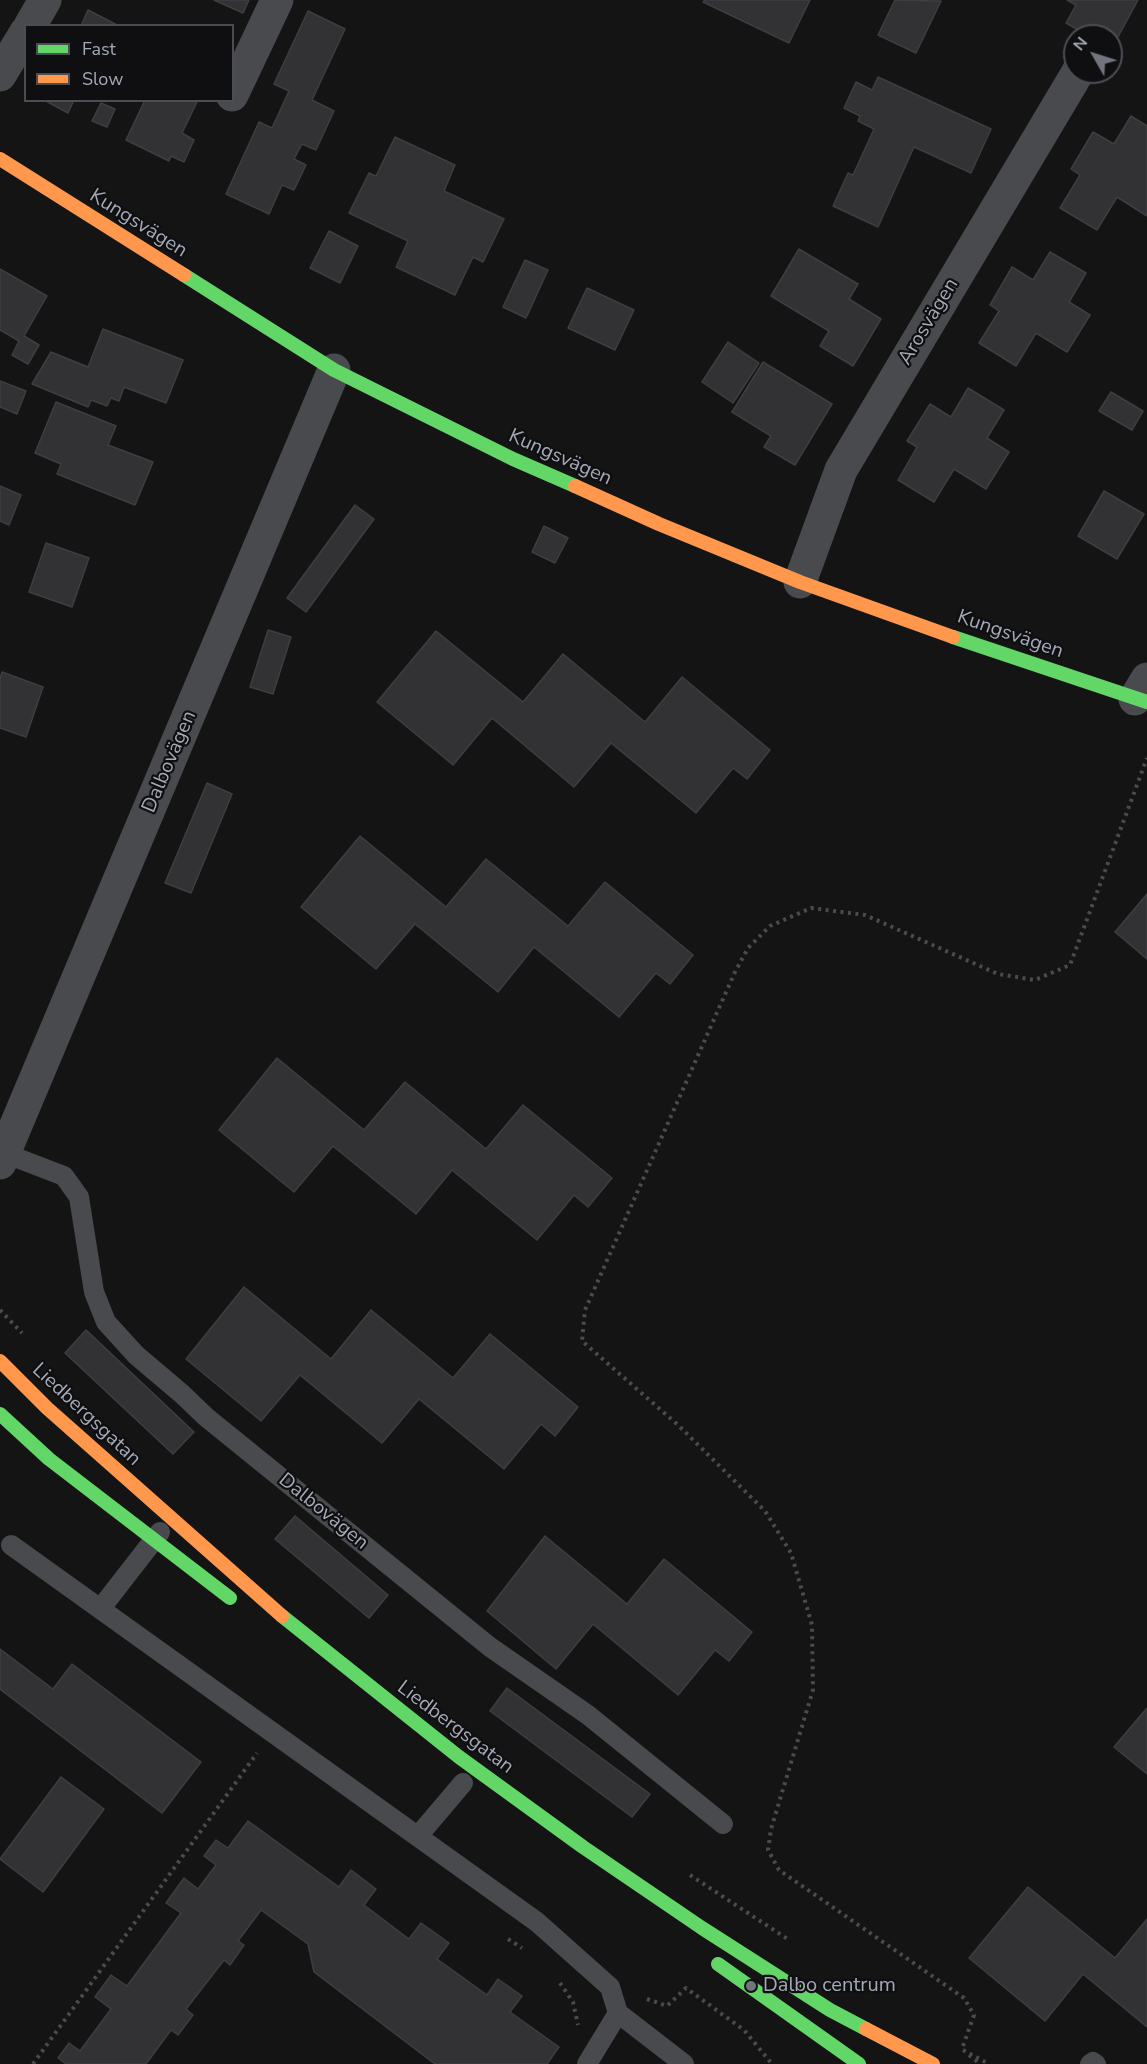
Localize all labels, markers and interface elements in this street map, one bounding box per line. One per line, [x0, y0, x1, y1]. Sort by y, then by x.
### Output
legend [24, 24, 234, 102]
north arrow [1063, 24, 1123, 84]
text: N [1068, 32, 1093, 56]
text: Fast [82, 37, 116, 61]
text: Slow [82, 67, 123, 91]
street label: Kungsvägen [85, 185, 191, 263]
street label: Arosvägen [894, 274, 964, 370]
street label: Kungsvägen [505, 425, 615, 491]
street label: Kungsvägen [954, 606, 1066, 664]
street label: Dalbovägen [138, 707, 202, 817]
street label: Liedbergsgatan [27, 1359, 145, 1471]
street label: Dalbovägen [273, 1469, 373, 1555]
street label: Liedbergsgatan [392, 1676, 518, 1780]
place label: Dalbo centrum [763, 1974, 896, 1998]
marker: Dalbo centrum [744, 1979, 758, 1993]

